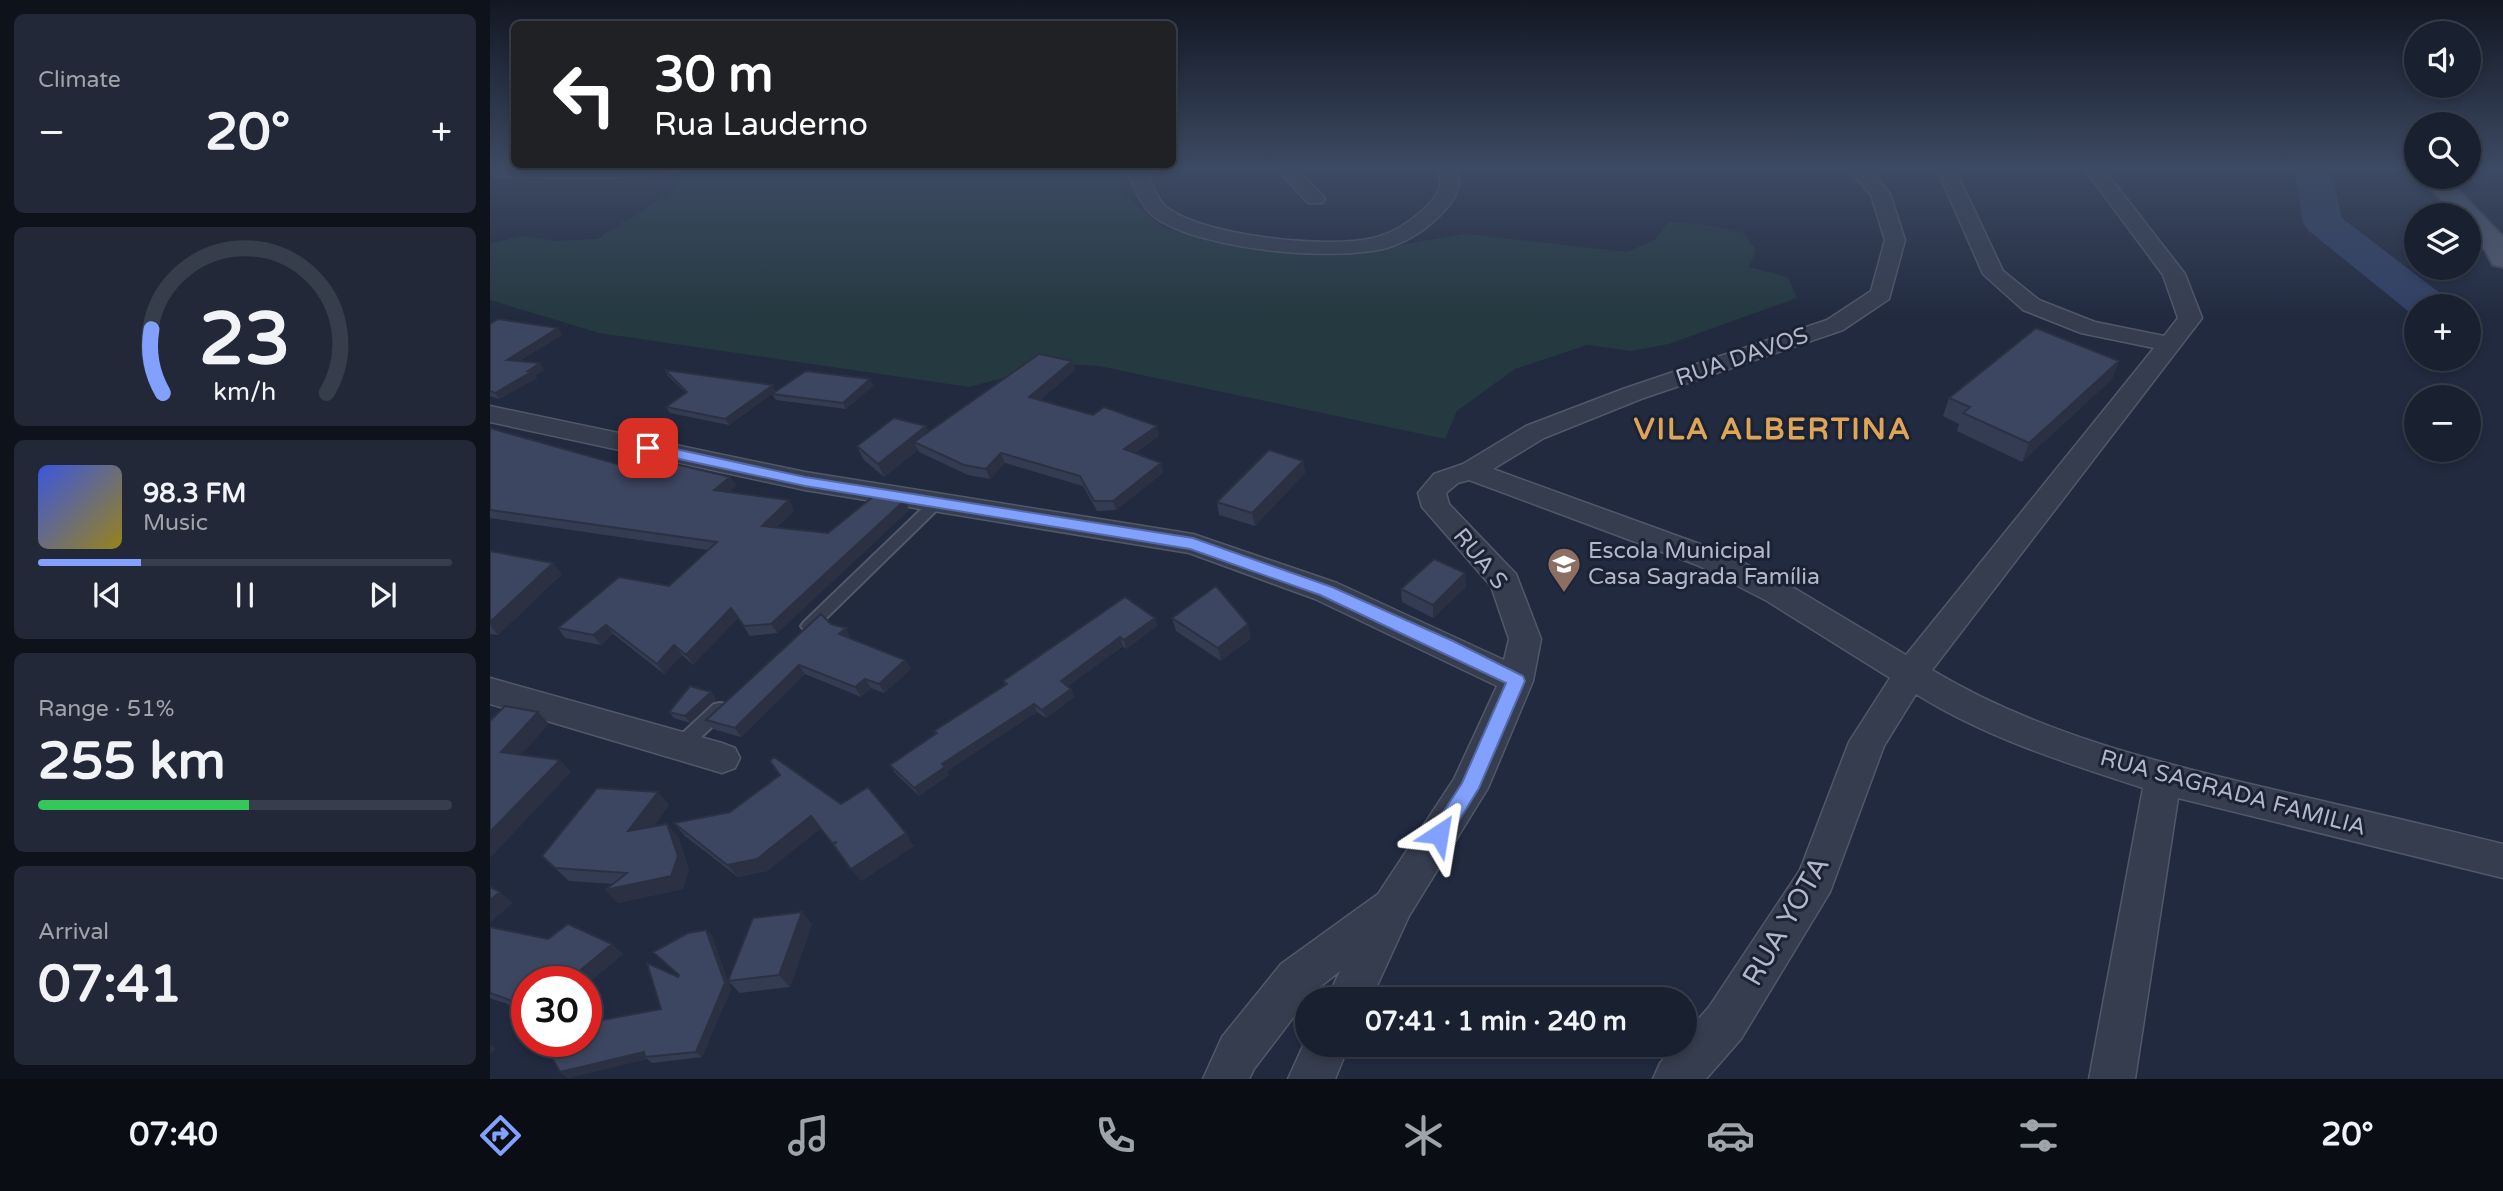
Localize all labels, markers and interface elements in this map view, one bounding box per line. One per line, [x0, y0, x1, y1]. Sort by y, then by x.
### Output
map controls [2404, 21, 2481, 462]
button: sound [2404, 21, 2481, 98]
text: 30 m [654, 46, 773, 105]
icon: left [539, 49, 630, 140]
text: Climate [38, 66, 121, 94]
text: 20° [205, 101, 290, 164]
text: Rua Lauderno [654, 106, 868, 144]
text: − [38, 110, 65, 156]
text: + [431, 110, 452, 156]
button: search [2404, 112, 2481, 189]
button: layers [2404, 203, 2481, 280]
button: + [2404, 294, 2481, 371]
text: 23 [199, 296, 291, 384]
street label: RUA DAVOS [1672, 321, 1812, 393]
text: km/h [214, 376, 276, 406]
button: − [2404, 385, 2481, 462]
district label: VILA ALBERTINA [1634, 411, 1912, 448]
pin [618, 418, 678, 478]
icon: arrive [629, 429, 667, 467]
text: 98.3 FM [143, 478, 246, 509]
text: Music [143, 509, 208, 537]
street label: RUA S [1447, 523, 1513, 595]
place label: Escola Municipal Casa Sagrada Família [1588, 537, 1820, 591]
school or university icon: Escola Municipal Casa Sagrada Família [1545, 545, 1583, 594]
icon: previous [88, 576, 126, 614]
icon: pause [226, 576, 264, 614]
icon: next [364, 576, 402, 614]
text: Range · 51% [38, 695, 174, 723]
text: 255 km [38, 730, 226, 793]
street label: RUA SAGRADA FAMILIA [2097, 744, 2369, 842]
position arrow [1402, 797, 1476, 871]
street label: RUA YOTA [1735, 850, 1837, 992]
text: Arrival [38, 918, 109, 946]
text: 07:41 [38, 953, 182, 1016]
speed limit sign: 30 [511, 966, 602, 1057]
text: 07:41 · 1 min · 240 m [1365, 1006, 1627, 1037]
icon: directions [476, 1111, 525, 1160]
icon: music [784, 1111, 833, 1160]
icon: phone [1091, 1111, 1140, 1160]
icon: climate [1399, 1111, 1448, 1160]
icon: car [1706, 1111, 1755, 1160]
icon: filters [2014, 1111, 2063, 1160]
text: 07:40 [129, 1116, 218, 1154]
text: 20° [2321, 1116, 2374, 1154]

